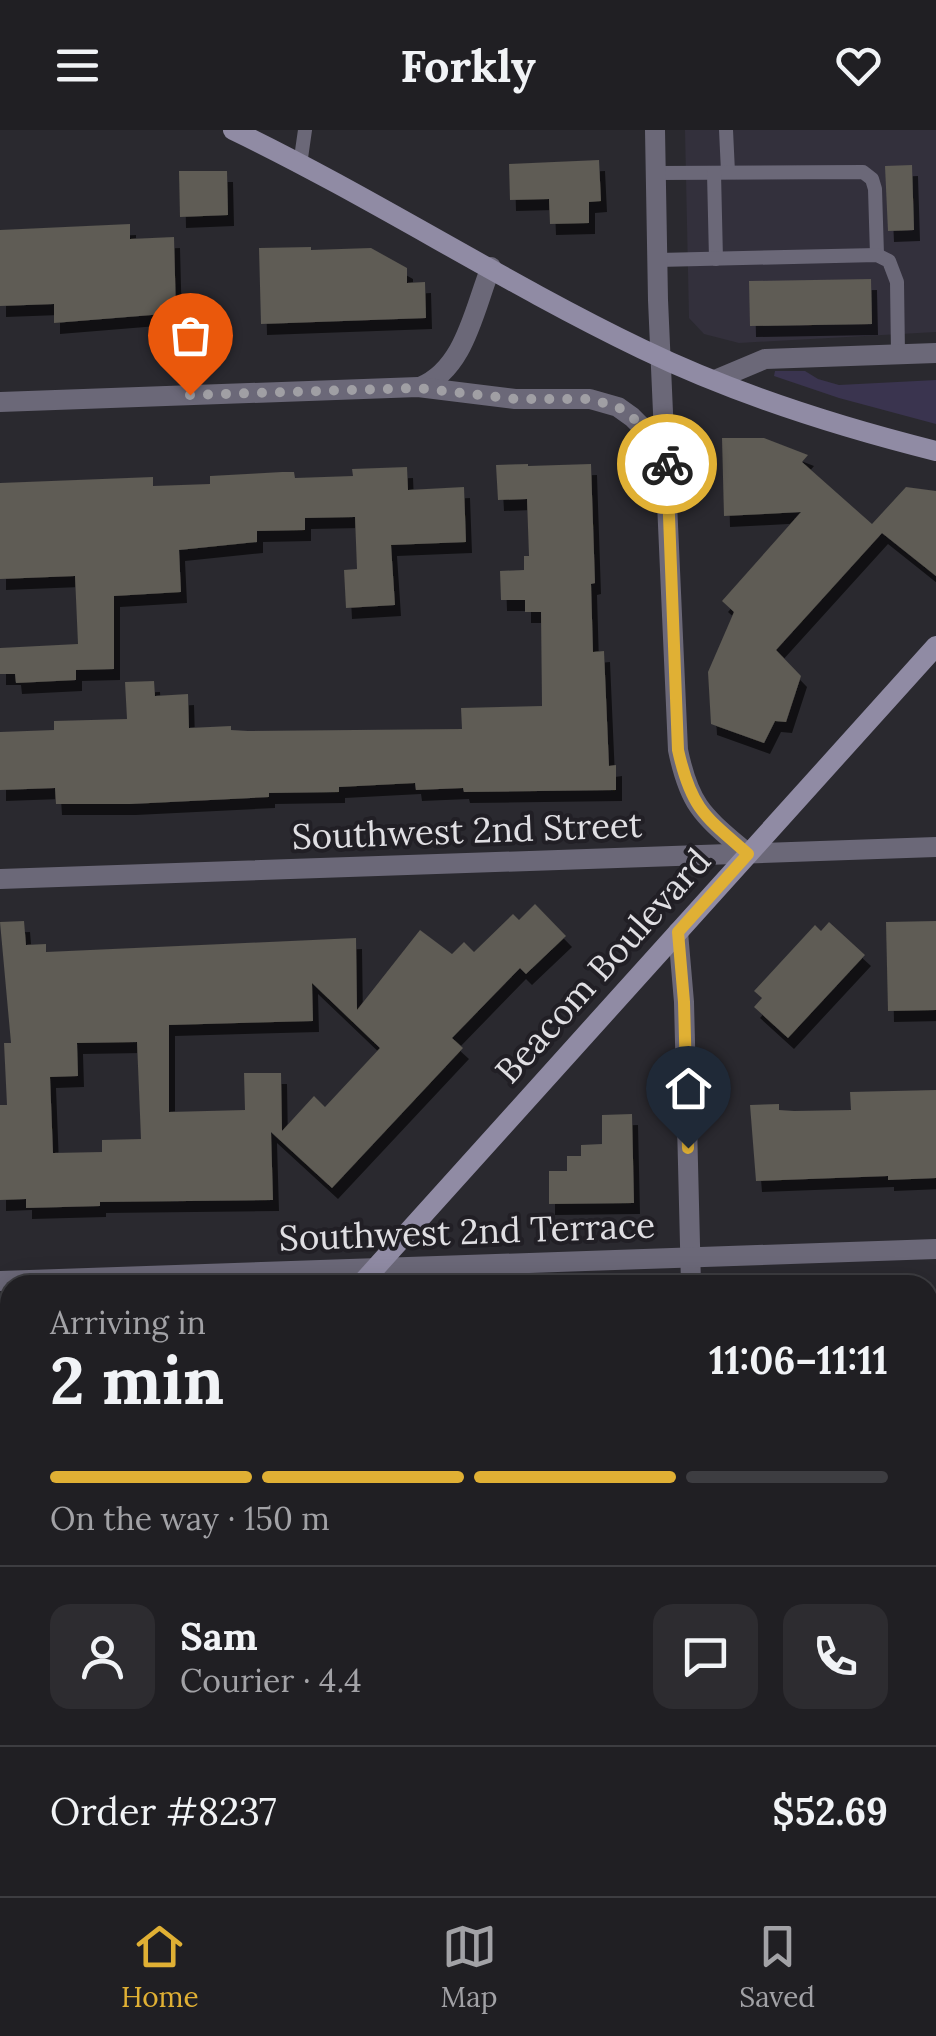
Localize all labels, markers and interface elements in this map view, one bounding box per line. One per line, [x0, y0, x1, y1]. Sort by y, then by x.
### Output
text: Forkly [400, 37, 536, 94]
icon: menu [50, 38, 105, 93]
icon: heart [831, 38, 886, 93]
pin [148, 293, 233, 396]
icon: bag [163, 308, 218, 363]
courier [617, 414, 717, 514]
icon: bike [640, 437, 695, 492]
street label: Southwest 2nd Street [291, 802, 643, 859]
street label: Beacom Boulevard [485, 839, 720, 1093]
pin [646, 1046, 731, 1149]
icon: home [661, 1061, 716, 1116]
street label: Southwest 2nd Terrace [278, 1202, 656, 1261]
text: Arriving in [50, 1302, 206, 1343]
text: 11:06–11:11 [709, 1336, 888, 1384]
text: 2 min [50, 1339, 224, 1422]
text: On the way · 150 m [50, 1498, 330, 1539]
button: person [50, 1604, 155, 1709]
button: chat [653, 1604, 758, 1709]
button: phone [783, 1604, 888, 1709]
text: Sam [180, 1612, 258, 1660]
text: Courier · 4.4 [180, 1660, 362, 1701]
text: Order #8237 [50, 1787, 277, 1835]
text: $52.69 [772, 1787, 888, 1835]
tab: Home [121, 1919, 199, 2015]
tab: Map [441, 1919, 497, 2015]
tab: Saved [739, 1919, 815, 2015]

